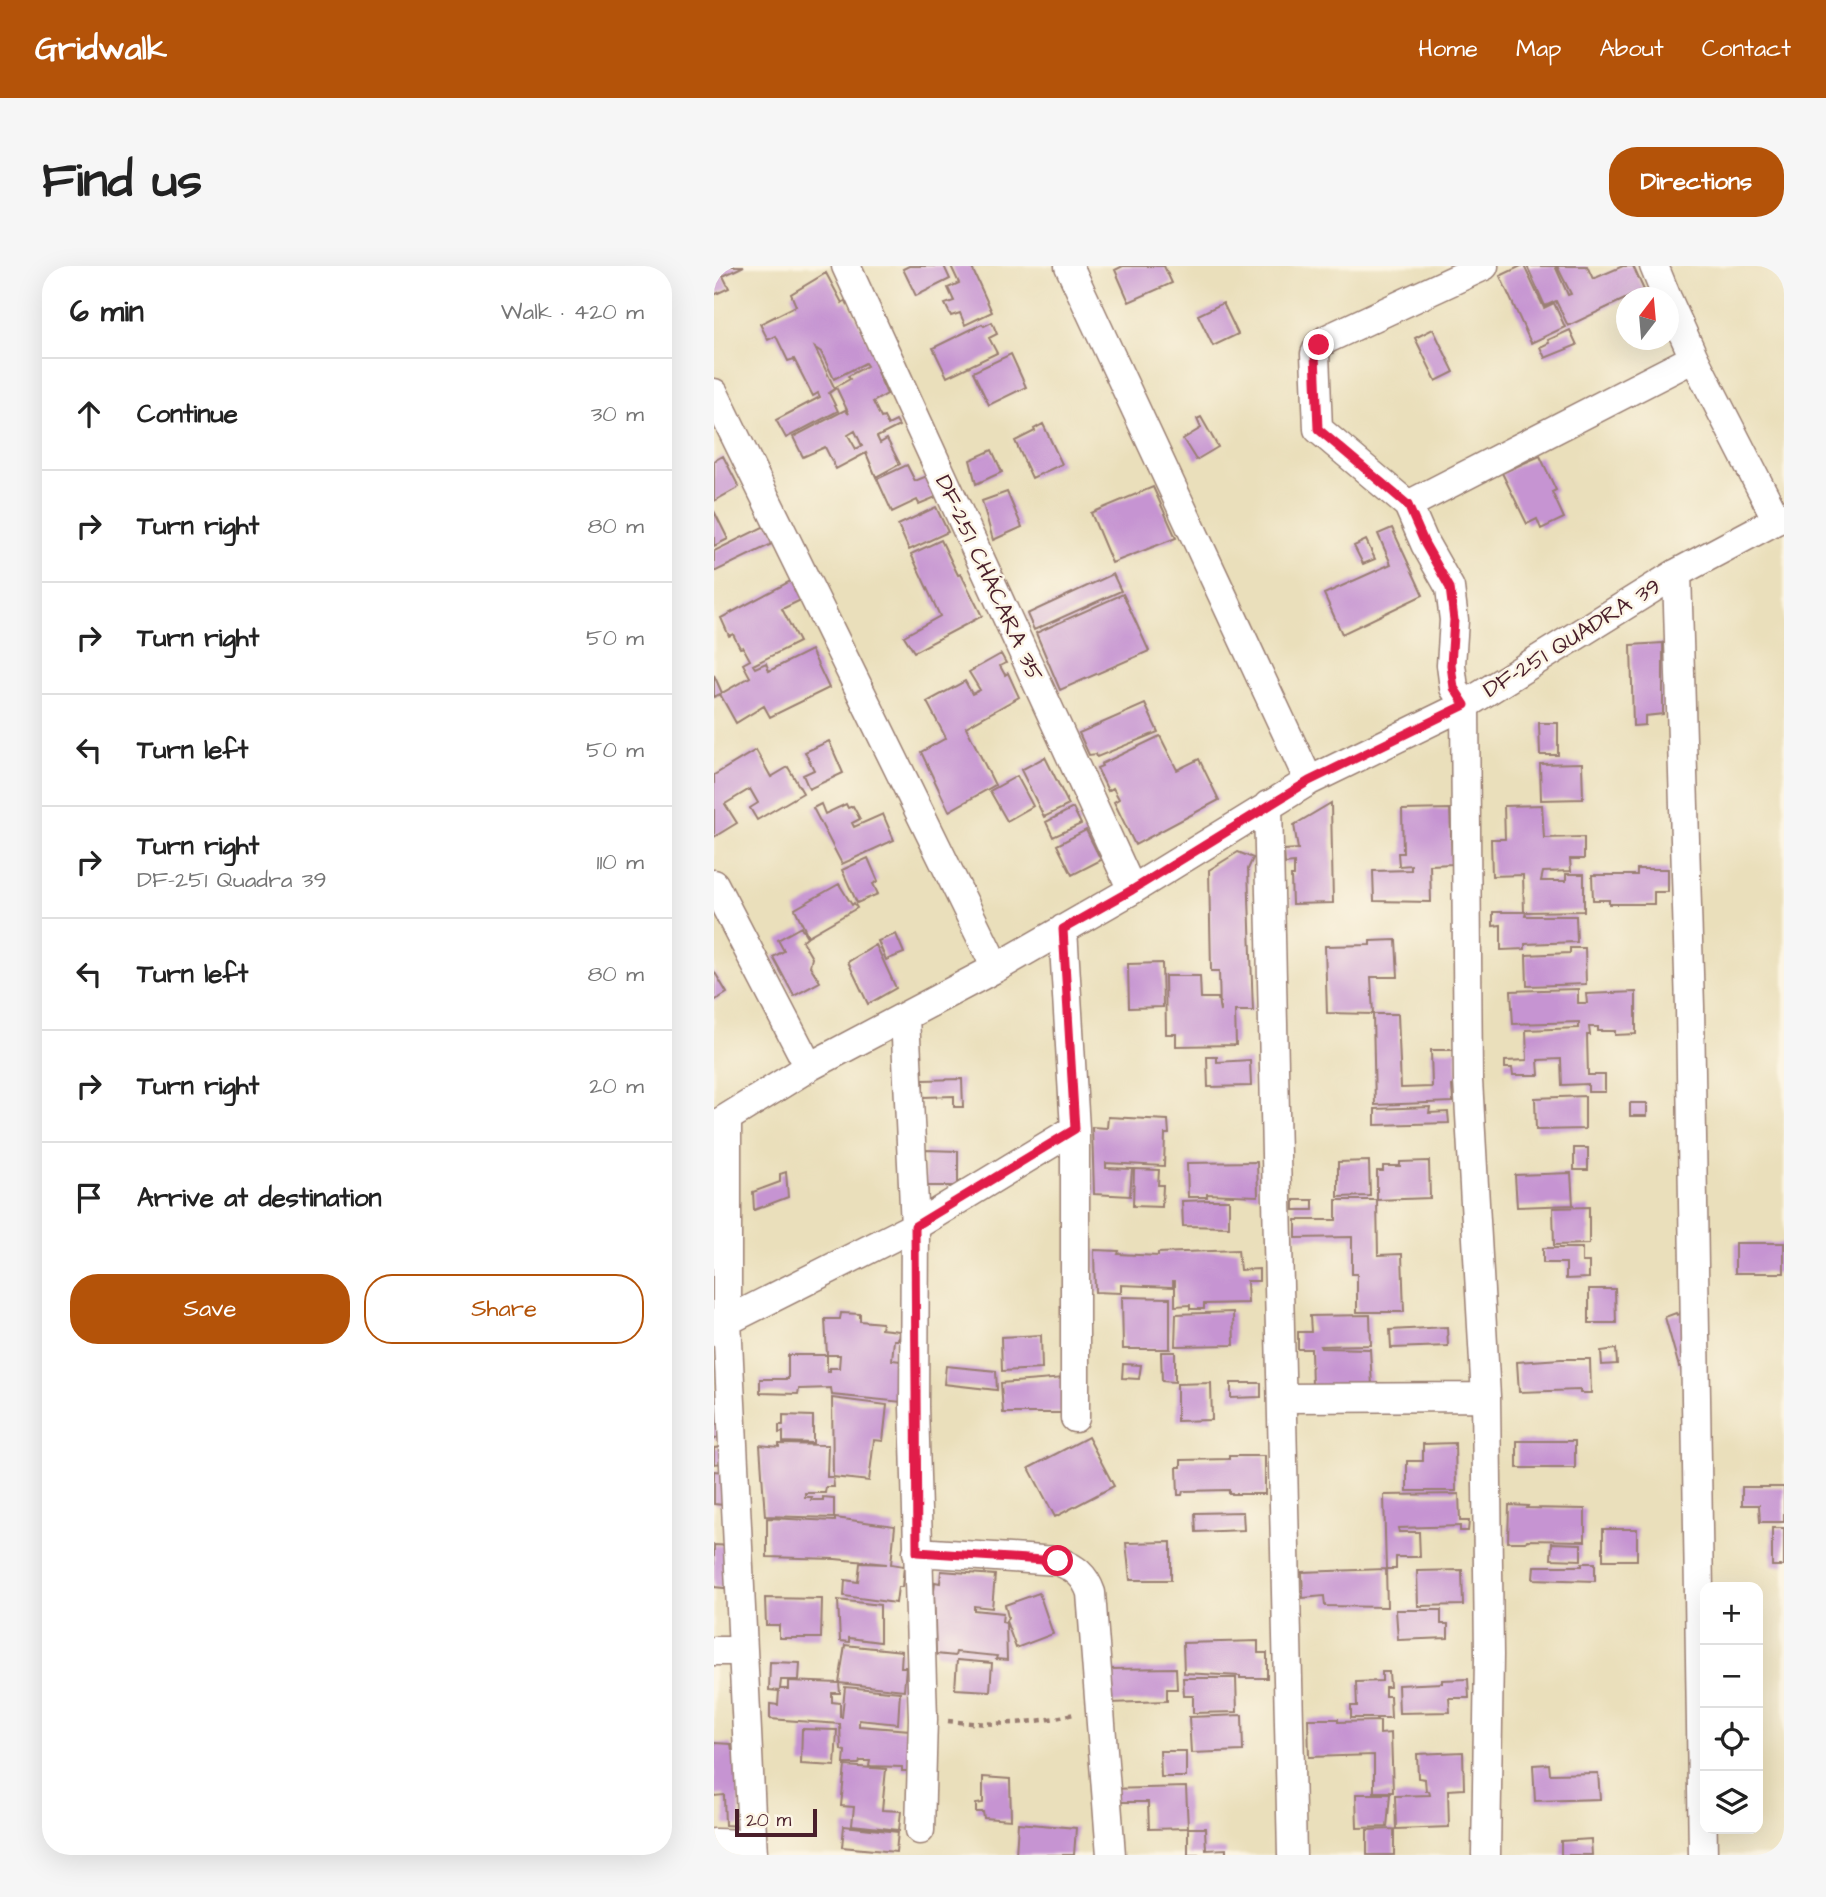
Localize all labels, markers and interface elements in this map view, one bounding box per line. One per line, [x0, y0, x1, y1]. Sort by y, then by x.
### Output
text: Gridwalk [35, 26, 167, 72]
text: Home [1418, 32, 1478, 66]
text: Map [1516, 32, 1561, 66]
text: About [1599, 32, 1664, 66]
text: Contact [1702, 32, 1791, 66]
button: Directions [1609, 147, 1784, 217]
text: Find us [42, 148, 202, 216]
north arrow [1616, 287, 1679, 350]
text: 6 min [70, 291, 144, 333]
text: Walk · 420 m [501, 296, 644, 328]
route end [1303, 329, 1334, 360]
icon: ahead [70, 395, 108, 433]
text: Continue [137, 396, 238, 432]
text: 30 m [591, 398, 644, 430]
street label: DF-251 CHÁCARA 35 [927, 470, 1051, 686]
icon: right [70, 507, 108, 545]
text: Turn right [137, 508, 259, 544]
text: 80 m [587, 510, 644, 542]
street label: DF-251 QUADRA 39 [1477, 570, 1667, 706]
icon: right [70, 619, 108, 657]
text: Turn right [137, 620, 259, 656]
text: 50 m [586, 622, 644, 654]
icon: left [70, 731, 108, 769]
text: Turn left [137, 732, 248, 768]
text: 50 m [586, 734, 644, 766]
text: Turn right [137, 828, 259, 864]
icon: right [70, 843, 108, 881]
text: 110 m [596, 846, 644, 878]
text: DF-251 Quadra 39 [137, 864, 327, 896]
icon: left [70, 955, 108, 993]
text: Turn left [137, 956, 248, 992]
text: 80 m [587, 958, 644, 990]
icon: right [70, 1067, 108, 1105]
text: Turn right [137, 1068, 259, 1104]
text: 20 m [589, 1070, 644, 1102]
icon: arrive [70, 1179, 108, 1217]
text: Arrive at destination [137, 1180, 382, 1216]
button: Save [70, 1274, 350, 1344]
button: Share [364, 1274, 644, 1344]
route start [1042, 1545, 1073, 1576]
map controls [1700, 1582, 1763, 1834]
button: + [1700, 1582, 1763, 1645]
button: − [1700, 1645, 1763, 1708]
button: locate [1700, 1708, 1763, 1771]
button: layers [1700, 1771, 1763, 1834]
scale bar [735, 1806, 817, 1838]
text: 20 m [746, 1807, 791, 1834]

